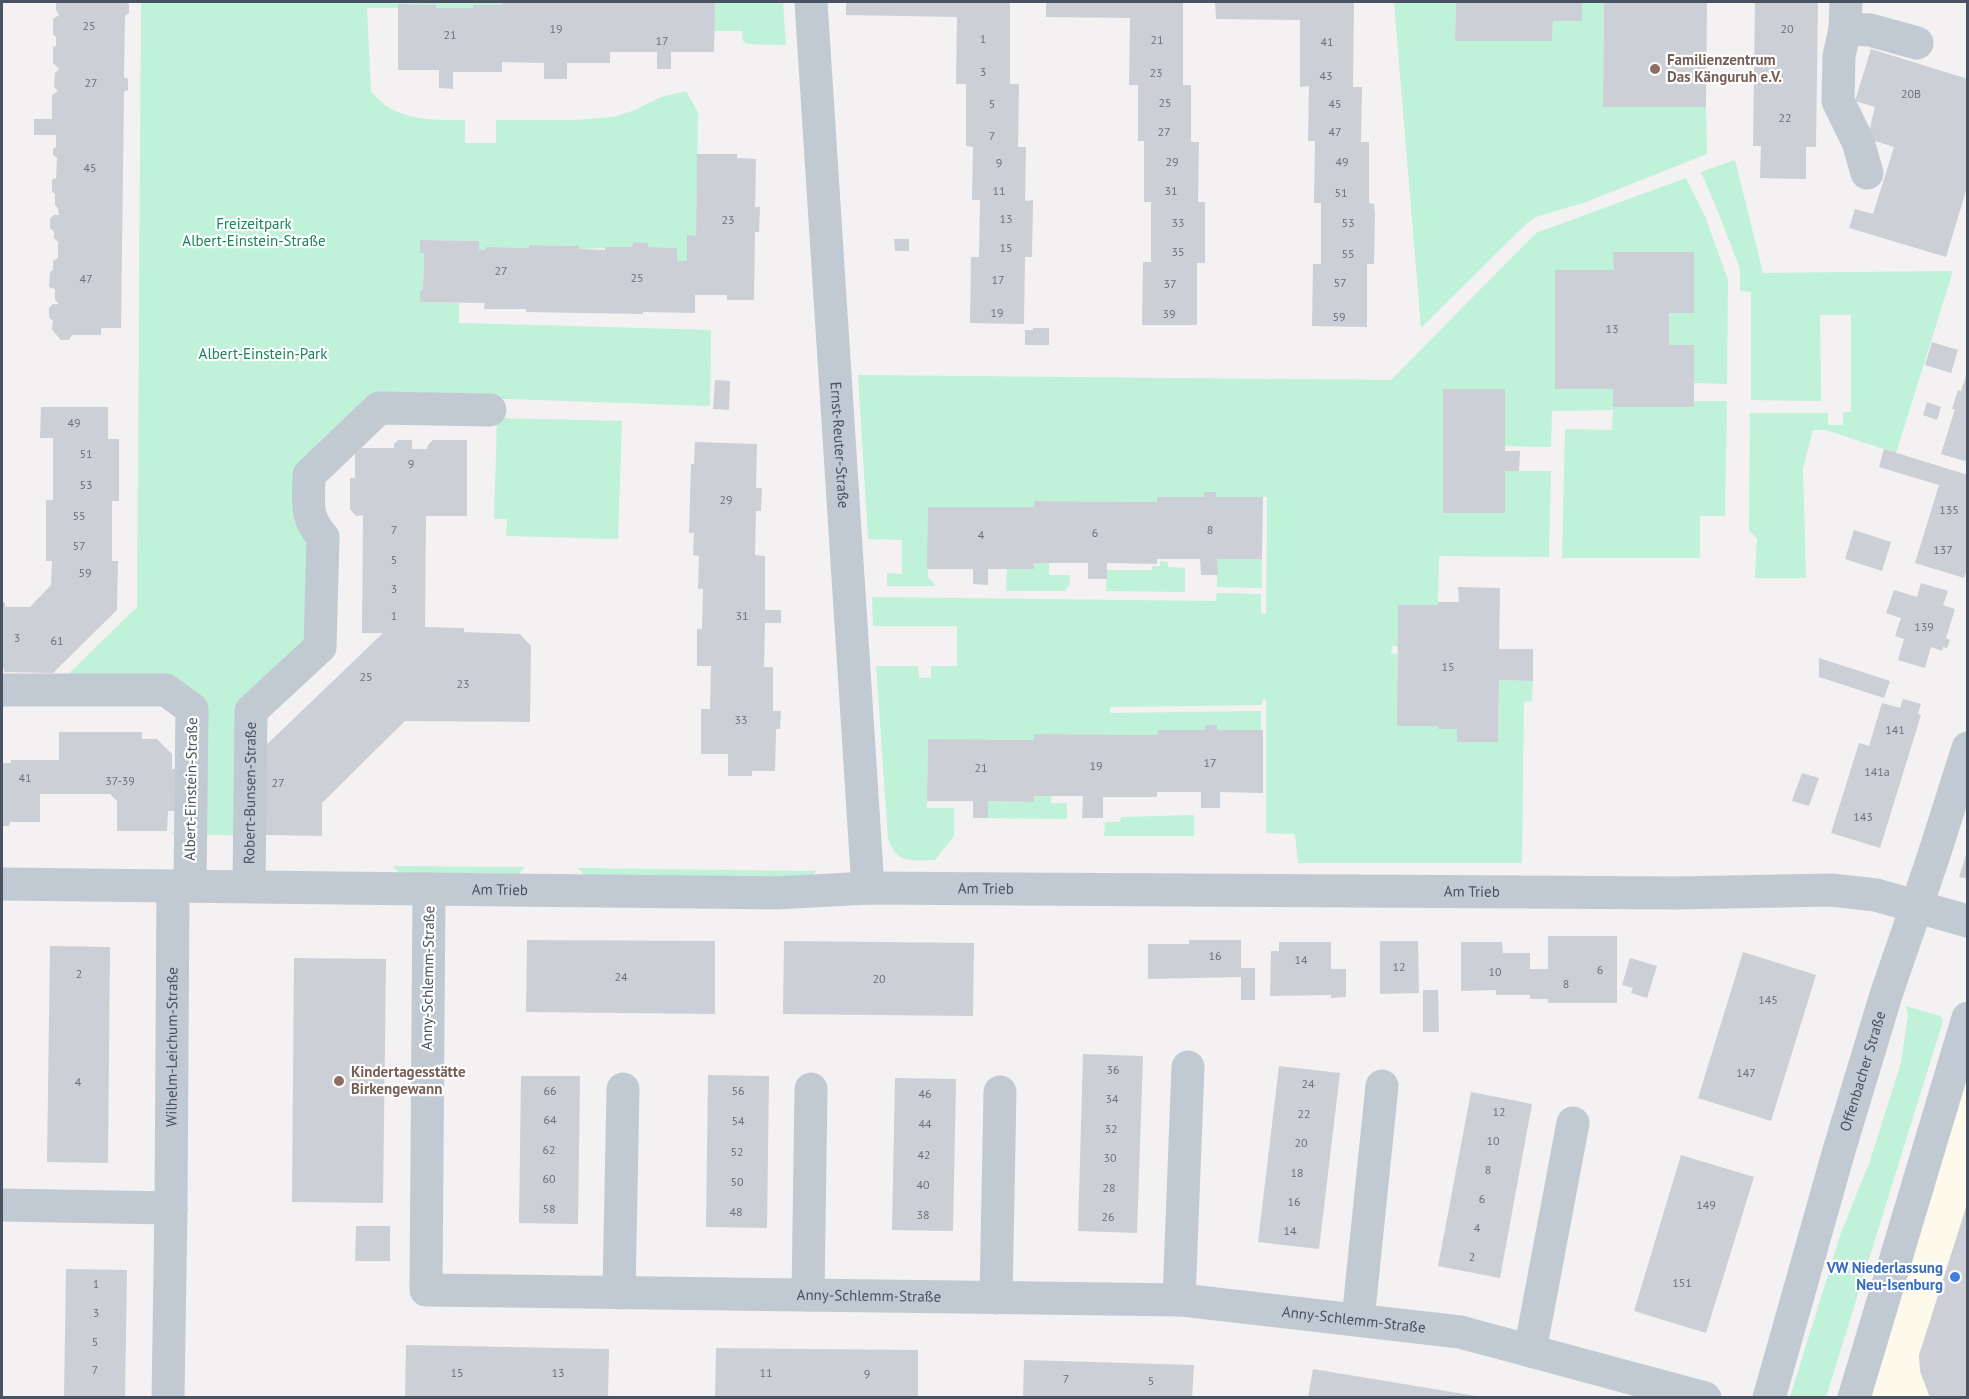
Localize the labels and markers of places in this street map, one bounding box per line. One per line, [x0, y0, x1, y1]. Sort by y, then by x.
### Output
place label: Familienzentrum Das Känguruh e.V. [1667, 50, 1782, 86]
marker: Familienzentrum Das Känguruh e.V. [1648, 62, 1662, 76]
place label: Kindertagesstätte Birkengewann [351, 1062, 466, 1098]
marker: Kindertagesstätte Birkengewann [332, 1074, 346, 1088]
place label: VW Niederlassung Neu-Isenburg [1826, 1258, 1943, 1294]
marker: VW Niederlassung Neu-Isenburg [1948, 1270, 1962, 1284]

